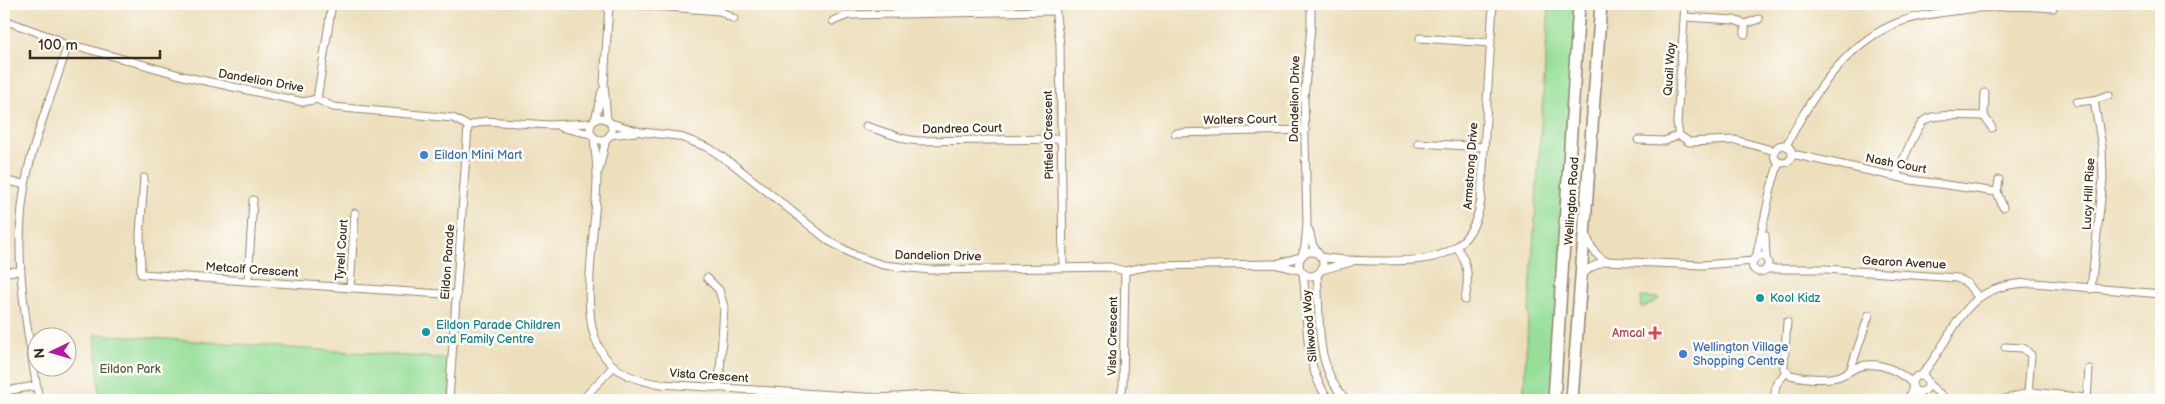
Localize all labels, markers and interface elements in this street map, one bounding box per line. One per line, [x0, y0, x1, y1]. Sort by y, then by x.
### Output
scale bar [30, 28, 160, 60]
text: 100 m [38, 36, 78, 55]
street label: Quail Way [1661, 41, 1679, 96]
street label: Dandelion Drive [1287, 56, 1303, 142]
street label: Dandelion Drive [217, 66, 305, 96]
street label: Pitfield Crescent [1041, 90, 1057, 180]
street label: Walters Court [1203, 112, 1277, 128]
street label: Dandrea Court [922, 121, 1003, 137]
street label: Armstrong Drive [1460, 122, 1482, 210]
place label: Eildon Mini Mart [434, 148, 523, 163]
marker: Eildon Mini Mart [418, 149, 430, 161]
street label: Nash Court [1864, 151, 1928, 177]
street label: Wellington Road [1561, 156, 1583, 246]
street label: Lucy Hill Rise [2080, 157, 2098, 231]
street label: Tyrell Court [332, 218, 352, 281]
street label: Eildon Parade [438, 224, 458, 300]
street label: Dandelion Drive [895, 248, 981, 264]
street label: Gearon Avenue [1862, 253, 1946, 273]
street label: Metcalf Crescent [205, 259, 299, 281]
street label: Silkwood Way [1299, 289, 1321, 363]
place label: Kool Kidz [1770, 291, 1821, 306]
marker: Kool Kidz [1754, 292, 1766, 304]
street label: Vista Crescent [1105, 296, 1121, 376]
place label: Eildon Parade Children and Family Centre [436, 318, 561, 347]
north arrow [28, 326, 78, 376]
marker: Eildon Parade Children and Family Centre [420, 326, 432, 338]
place label: Amcal [1612, 326, 1645, 341]
marker: Amcal [1649, 327, 1661, 339]
place label: Wellington Village Shopping Centre [1693, 340, 1788, 369]
text: N [31, 347, 48, 359]
marker: Wellington Village Shopping Centre [1677, 348, 1689, 360]
park label: Eildon Park [99, 362, 161, 377]
street label: Vista Crescent [669, 366, 749, 386]

